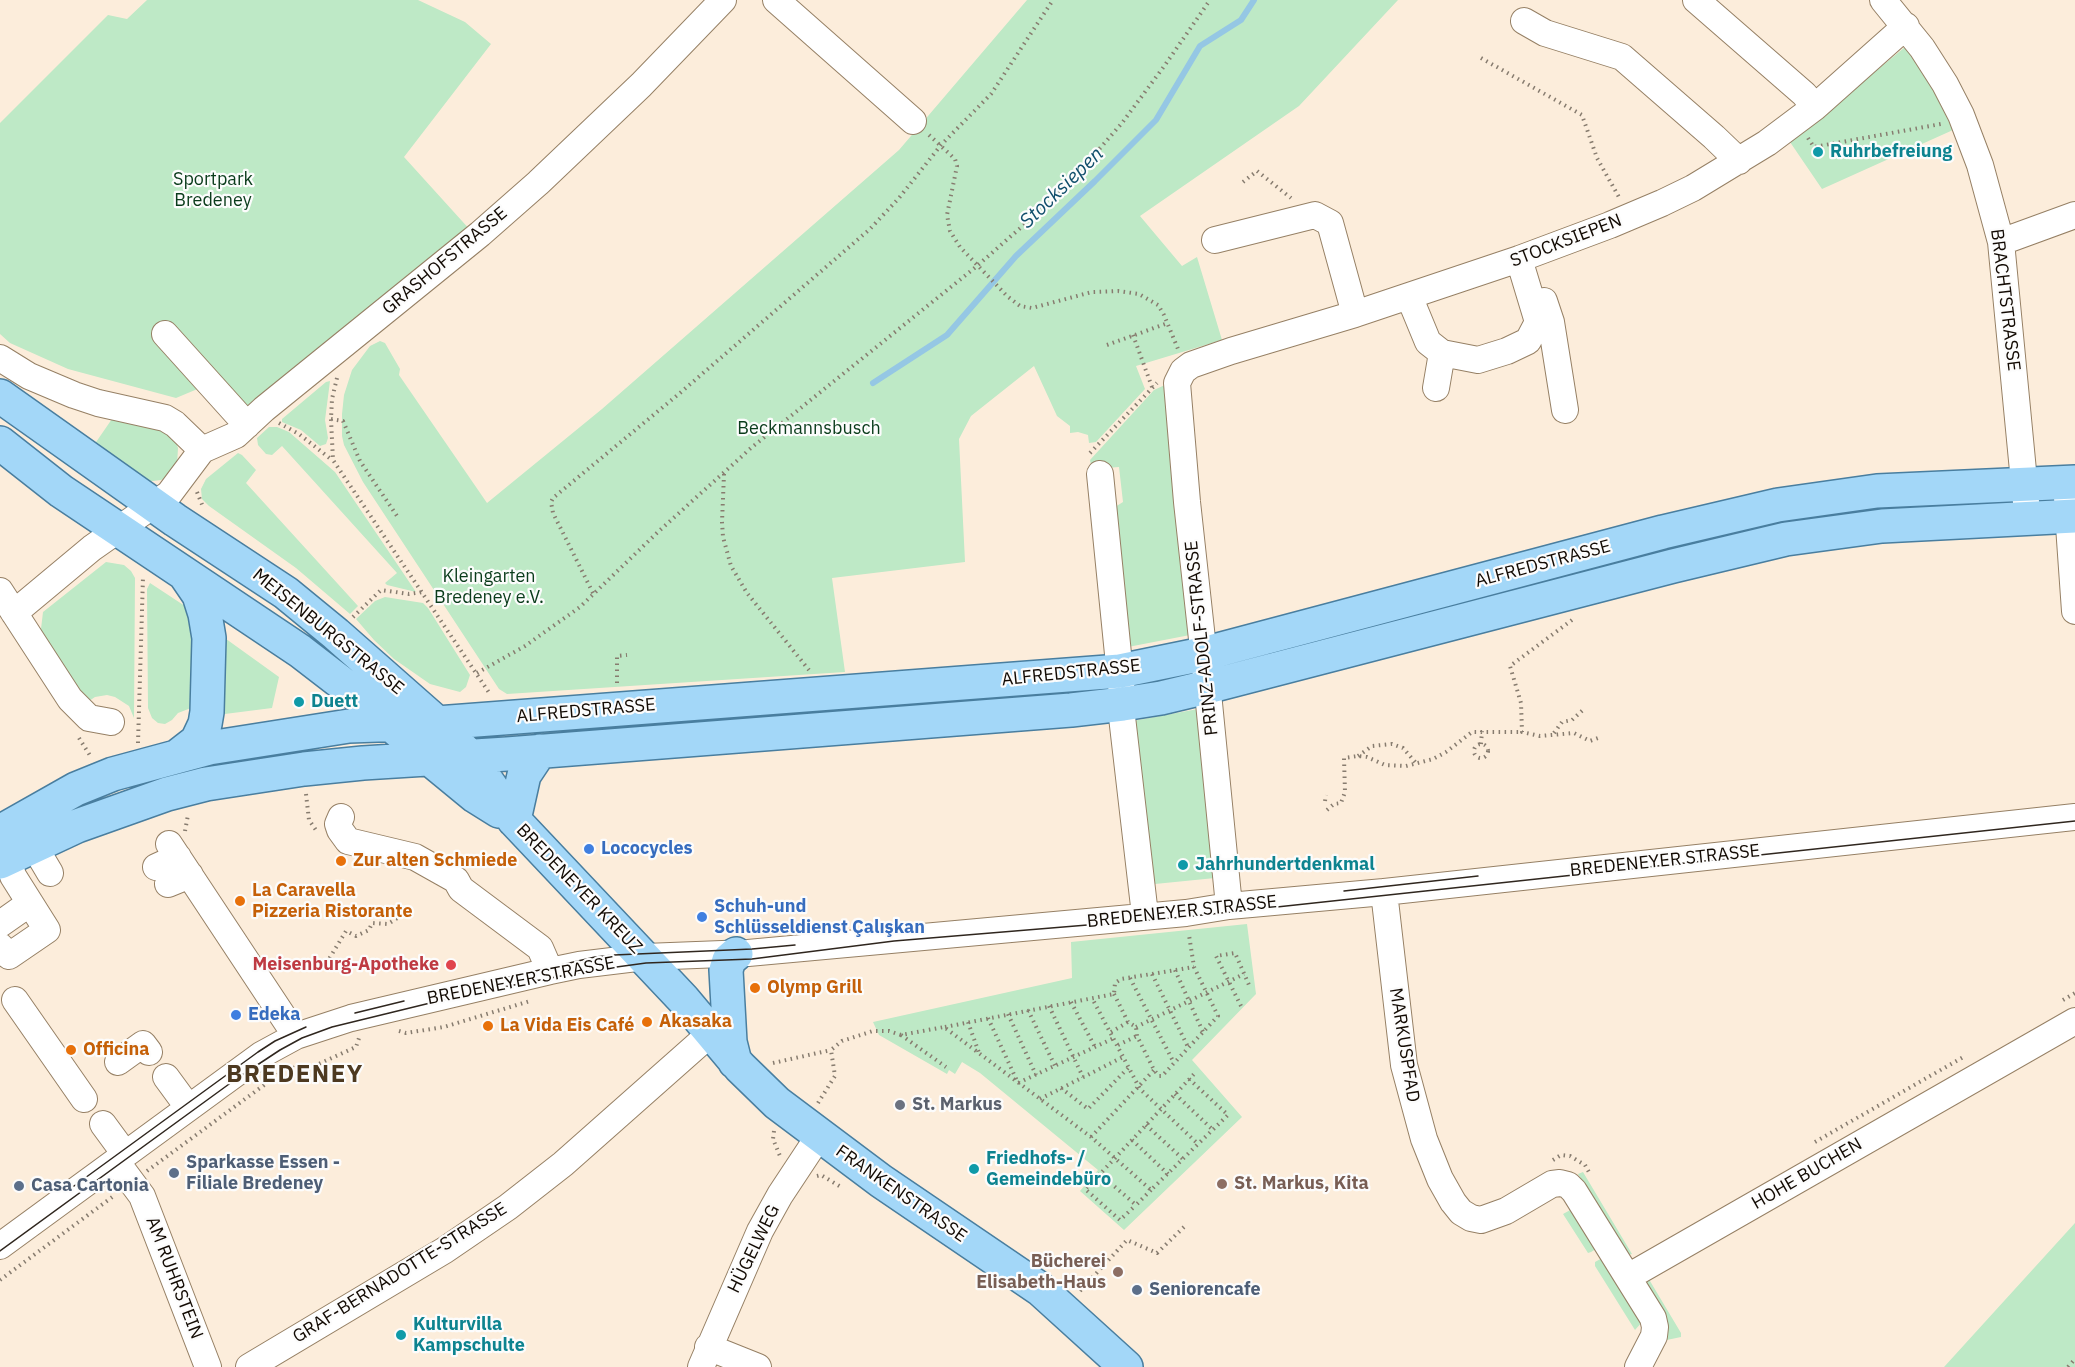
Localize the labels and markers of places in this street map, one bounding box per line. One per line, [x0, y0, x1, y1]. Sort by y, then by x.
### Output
place label: Ruhrbefreiung [1830, 141, 1952, 163]
marker: Ruhrbefreiung [1811, 145, 1825, 159]
place label: Duett [311, 691, 358, 713]
marker: Duett [292, 695, 306, 709]
place label: Lococycles [601, 838, 693, 860]
marker: Lococycles [582, 842, 596, 856]
place label: Zur alten Schmiede [353, 850, 517, 872]
marker: Zur alten Schmiede [334, 854, 348, 868]
place label: Jahrhundertdenkmal [1195, 854, 1375, 876]
marker: Jahrhundertdenkmal [1176, 858, 1190, 872]
place label: La Caravella Pizzeria Ristorante [252, 880, 413, 922]
marker: La Caravella Pizzeria Ristorante [233, 894, 247, 908]
place label: Schuh-und Schlüsseldienst Çalışkan [714, 896, 925, 938]
marker: Schuh-und Schlüsseldienst Çalışkan [695, 910, 709, 924]
place label: Meisenburg-Apotheke [252, 954, 439, 976]
marker: Meisenburg-Apotheke [444, 958, 458, 972]
place label: Olymp Grill [767, 977, 862, 999]
marker: Olymp Grill [748, 981, 762, 995]
place label: Edeka [248, 1004, 300, 1026]
marker: Edeka [229, 1008, 243, 1022]
place label: Akasaka [659, 1011, 732, 1033]
place label: La Vida Eis Café [500, 1015, 634, 1037]
marker: Akasaka [640, 1015, 654, 1029]
marker: La Vida Eis Café [481, 1019, 495, 1033]
place label: Officina [83, 1039, 149, 1061]
marker: Officina [64, 1043, 78, 1057]
place label: St. Markus [912, 1094, 1002, 1116]
marker: St. Markus [893, 1098, 907, 1112]
place label: Friedhofs- / Gemeindebüro [986, 1148, 1111, 1190]
place label: Sparkasse Essen - Filiale Bredeney [186, 1152, 340, 1194]
marker: Friedhofs- / Gemeindebüro [967, 1162, 981, 1176]
marker: Sparkasse Essen - Filiale Bredeney [167, 1166, 181, 1180]
place label: St. Markus, Kita [1234, 1173, 1369, 1195]
place label: Casa Cartonia [31, 1175, 149, 1197]
marker: St. Markus, Kita [1215, 1177, 1229, 1191]
marker: Casa Cartonia [12, 1179, 26, 1193]
place label: Bücherei Elisabeth-Haus [976, 1251, 1106, 1294]
marker: Bücherei Elisabeth-Haus [1111, 1265, 1125, 1279]
place label: Seniorencafe [1149, 1279, 1260, 1301]
marker: Seniorencafe [1130, 1283, 1144, 1297]
place label: Kulturvilla Kampschulte [413, 1314, 525, 1356]
marker: Kulturvilla Kampschulte [394, 1328, 408, 1342]

